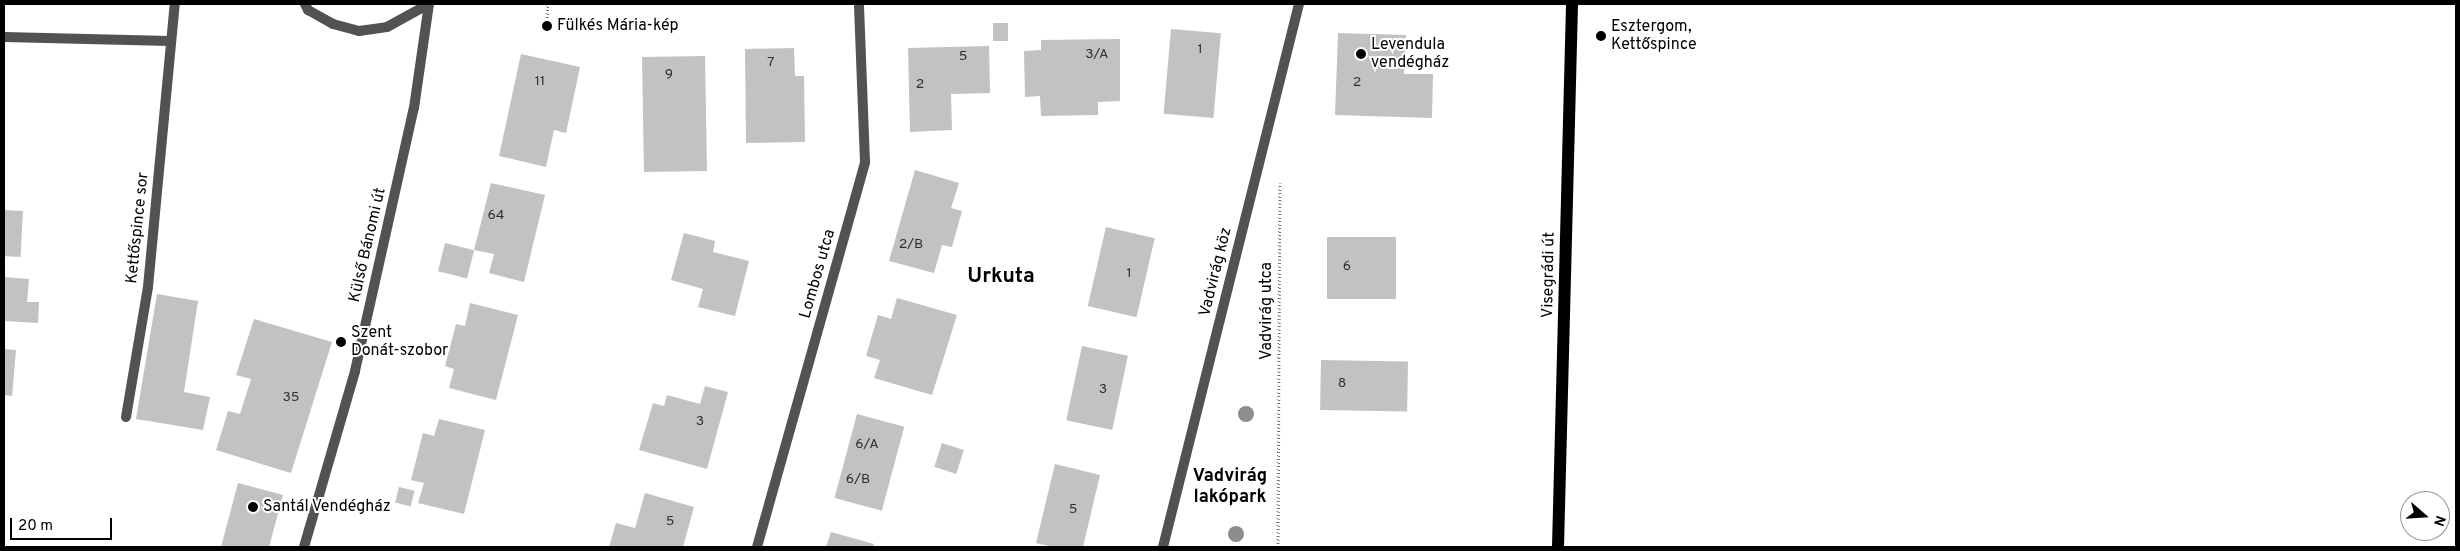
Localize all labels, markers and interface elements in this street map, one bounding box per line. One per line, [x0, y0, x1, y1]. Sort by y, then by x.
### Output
place label: Fülkés Mária-kép [557, 16, 679, 36]
place label: Esztergom, Kettőspince [1611, 17, 1697, 55]
marker: Fülkés Mária-kép [541, 20, 553, 32]
marker: Esztergom, Kettőspince [1595, 30, 1607, 42]
place label: Levendula vendégház [1371, 35, 1449, 73]
house number: 1 [1197, 42, 1203, 58]
house number: 3/A [1085, 47, 1109, 63]
marker: Levendula vendégház [1355, 48, 1367, 60]
house number: 5 [959, 49, 967, 65]
house number: 7 [767, 55, 775, 71]
house number: 9 [665, 67, 673, 83]
house number: 11 [535, 74, 545, 90]
house number: 2 [1353, 75, 1361, 91]
house number: 2 [916, 77, 924, 93]
street label: Kettőspince sor [123, 171, 153, 285]
street label: Külső Bánomi út [345, 186, 391, 304]
house number: 64 [487, 208, 505, 224]
street label: Vadvirág köz [1196, 225, 1236, 319]
street label: Lombos utca [796, 227, 840, 321]
street label: Visegrádi út [1539, 232, 1559, 318]
house number: 2/B [899, 237, 923, 253]
house number: 6 [1343, 259, 1351, 275]
street label: Vadvirág utca [1257, 262, 1277, 360]
district label: Urkuta [967, 264, 1035, 290]
house number: 1 [1126, 266, 1132, 282]
place label: Szent Donát-szobor [351, 323, 448, 361]
marker: Szent Donát-szobor [335, 336, 347, 348]
house number: 8 [1338, 376, 1346, 392]
house number: 3 [1099, 382, 1107, 398]
house number: 35 [282, 390, 300, 406]
house number: 3 [696, 414, 704, 430]
house number: 6/A [855, 437, 879, 453]
district label: Vadvirág lakópark [1193, 467, 1267, 509]
house number: 6/B [846, 472, 870, 488]
north arrow [2400, 491, 2450, 541]
place label: Santál Vendégház [263, 497, 391, 517]
marker: Santál Vendégház [247, 501, 259, 513]
house number: 5 [1069, 502, 1077, 518]
scale bar [12, 508, 115, 540]
text: N [2429, 513, 2448, 528]
house number: 5 [666, 514, 674, 530]
text: 20 m [18, 517, 53, 536]

